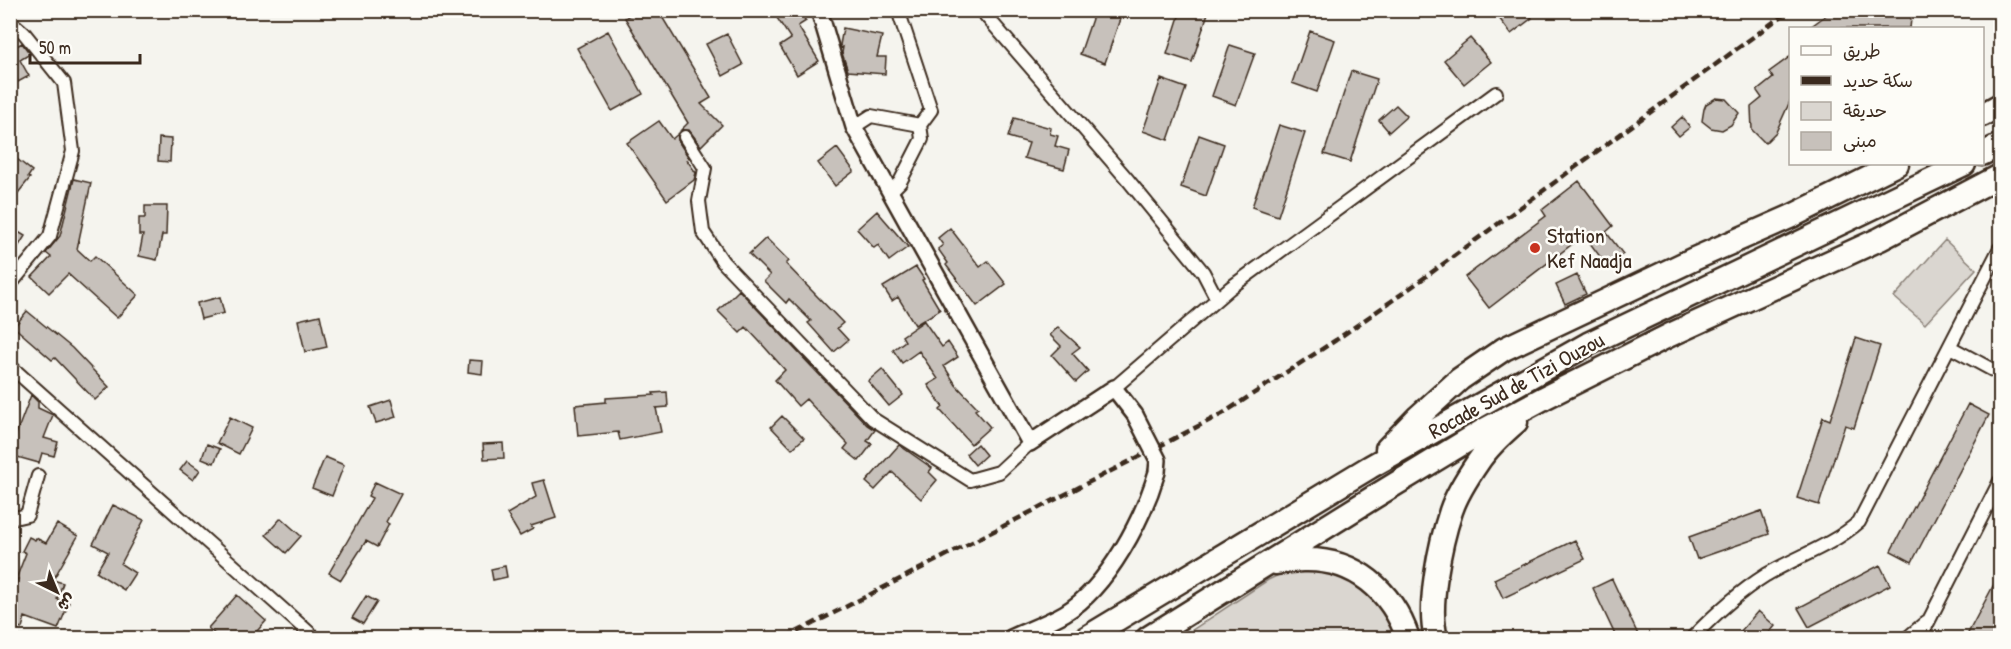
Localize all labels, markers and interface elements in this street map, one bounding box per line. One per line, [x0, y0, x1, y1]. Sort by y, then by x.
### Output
scale bar [30, 27, 140, 65]
legend [1789, 27, 1984, 165]
text: 50 m [39, 35, 71, 60]
text: طريق [1843, 38, 1881, 63]
text: سكة حديد [1843, 68, 1913, 93]
text: حديقة [1843, 98, 1887, 123]
text: مبنى [1843, 128, 1877, 153]
place label: Station Kef Naadja [1547, 220, 1632, 275]
marker: Station Kef Naadja [1528, 241, 1542, 255]
street label: Rocade Sud de Tizi Ouzou [1423, 324, 1609, 446]
north arrow [27, 562, 87, 622]
text: ش [53, 589, 81, 617]

